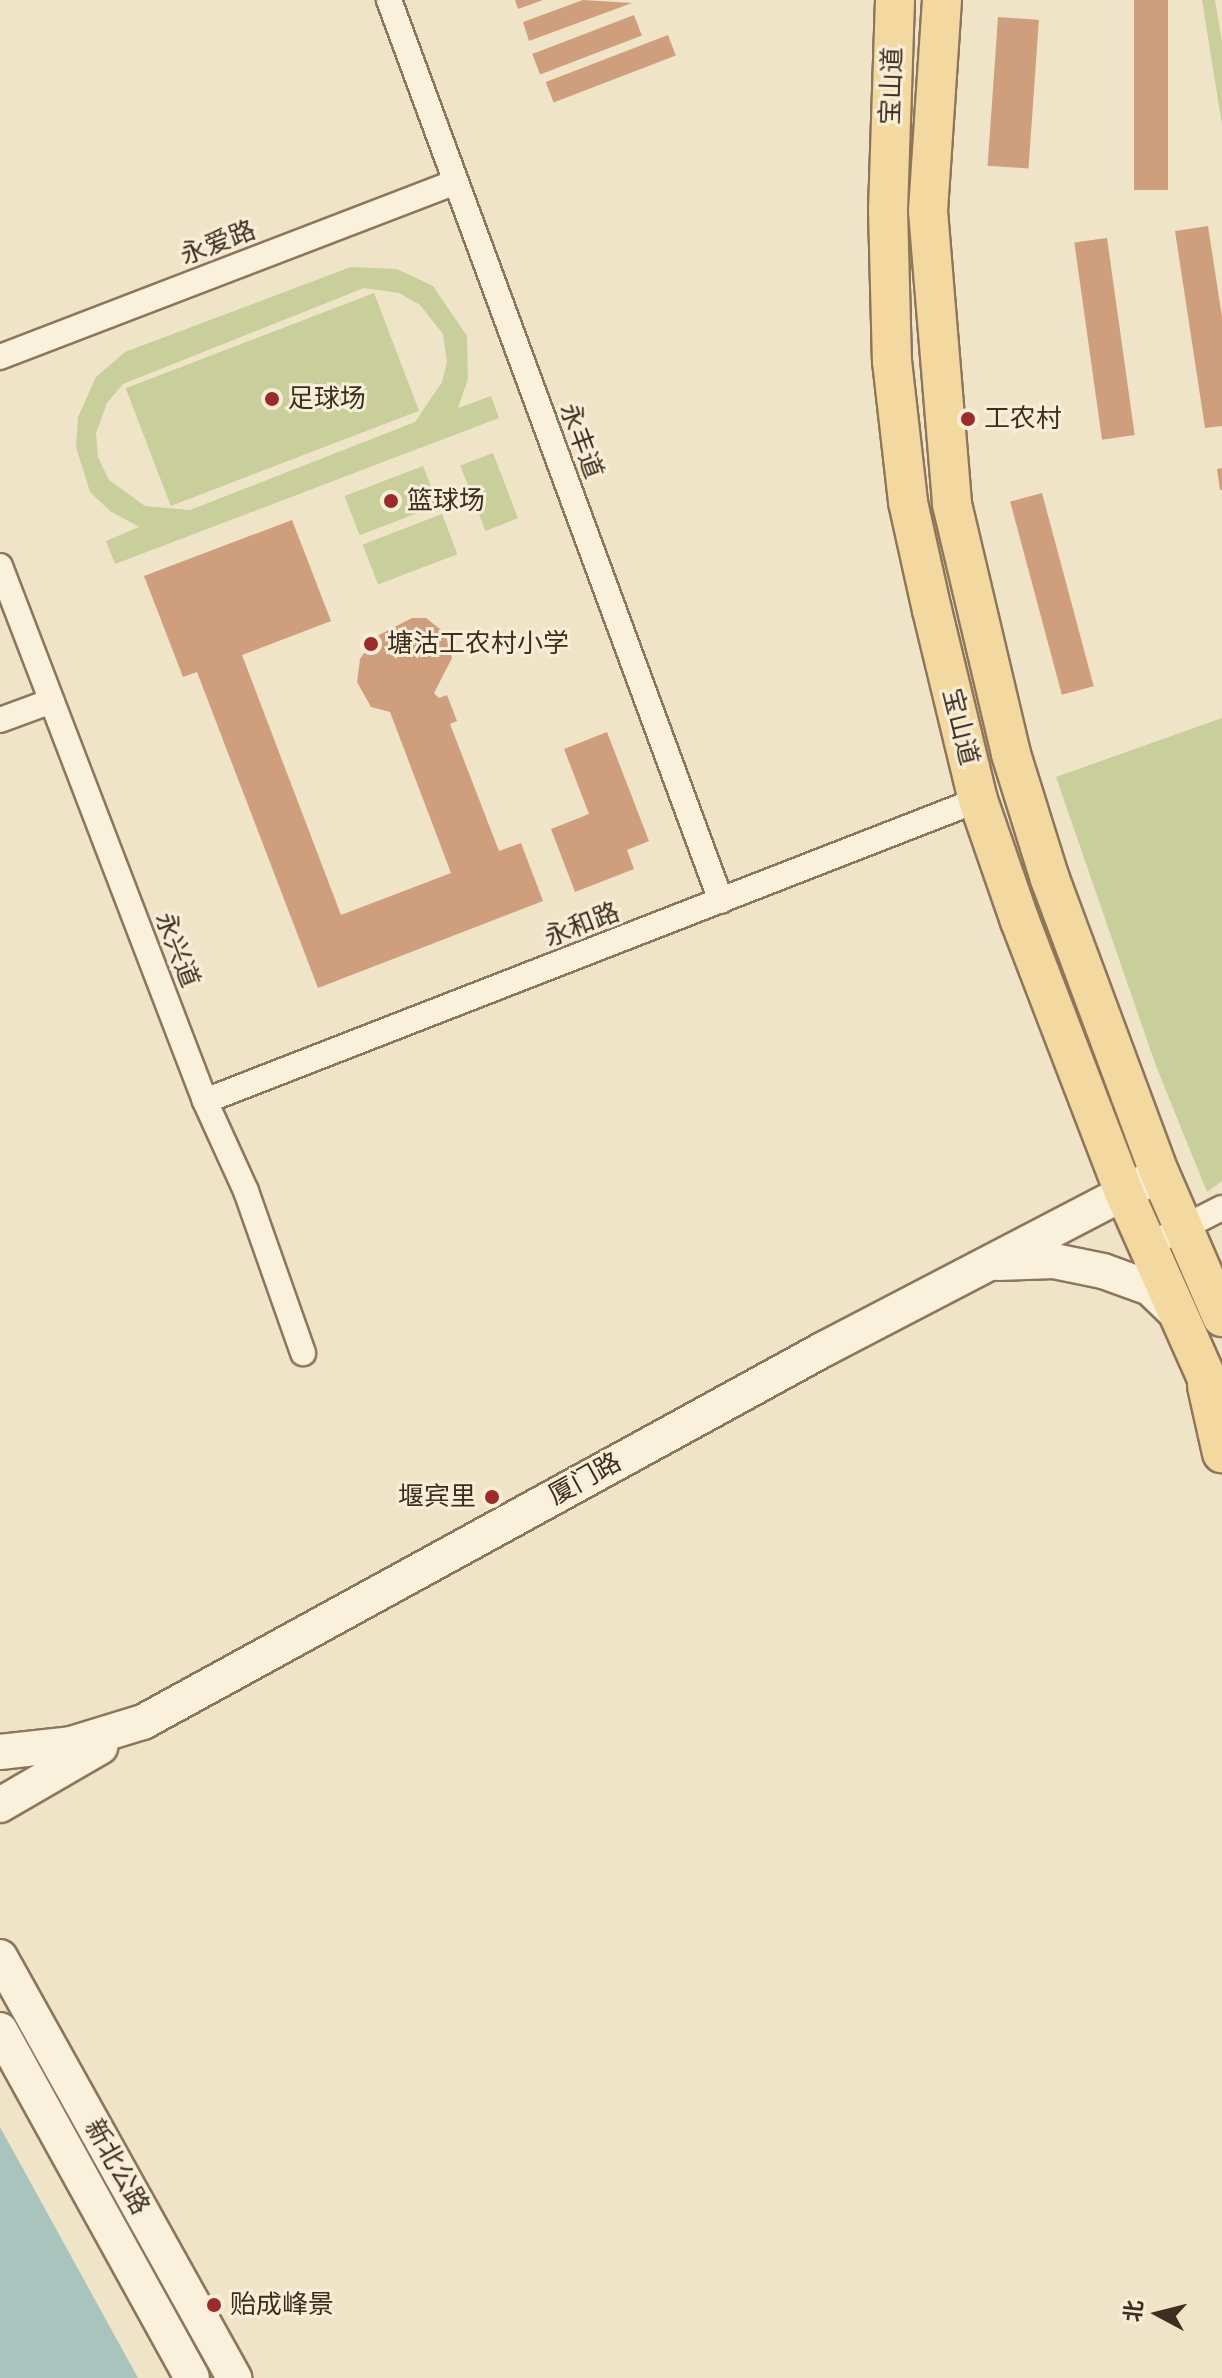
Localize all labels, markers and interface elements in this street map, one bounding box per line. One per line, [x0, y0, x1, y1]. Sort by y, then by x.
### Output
street label: 宝山道 [875, 46, 909, 126]
street label: 永爱路 [176, 214, 260, 272]
place label: 足球场 [288, 383, 366, 415]
marker: 足球场 [263, 390, 281, 408]
street label: 永丰道 [553, 399, 609, 483]
place label: 工农村 [984, 403, 1062, 435]
marker: 工农村 [959, 410, 977, 428]
place label: 篮球场 [407, 485, 485, 517]
marker: 篮球场 [382, 492, 400, 510]
place label: 塘沽工农村小学 [387, 628, 569, 660]
marker: 塘沽工农村小学 [362, 635, 380, 653]
street label: 宝山道 [935, 685, 985, 769]
street label: 永和路 [540, 896, 624, 954]
street label: 永兴道 [148, 908, 206, 992]
street label: 厦门路 [543, 1446, 627, 1512]
place label: 堰宾里 [398, 1481, 476, 1513]
marker: 堰宾里 [483, 1488, 501, 1506]
street label: 新北公路 [78, 2114, 156, 2220]
north arrow [1118, 2274, 1198, 2354]
place label: 贻成峰景 [230, 2289, 334, 2321]
marker: 贻成峰景 [205, 2296, 223, 2314]
text: 北 [1119, 2298, 1148, 2324]

